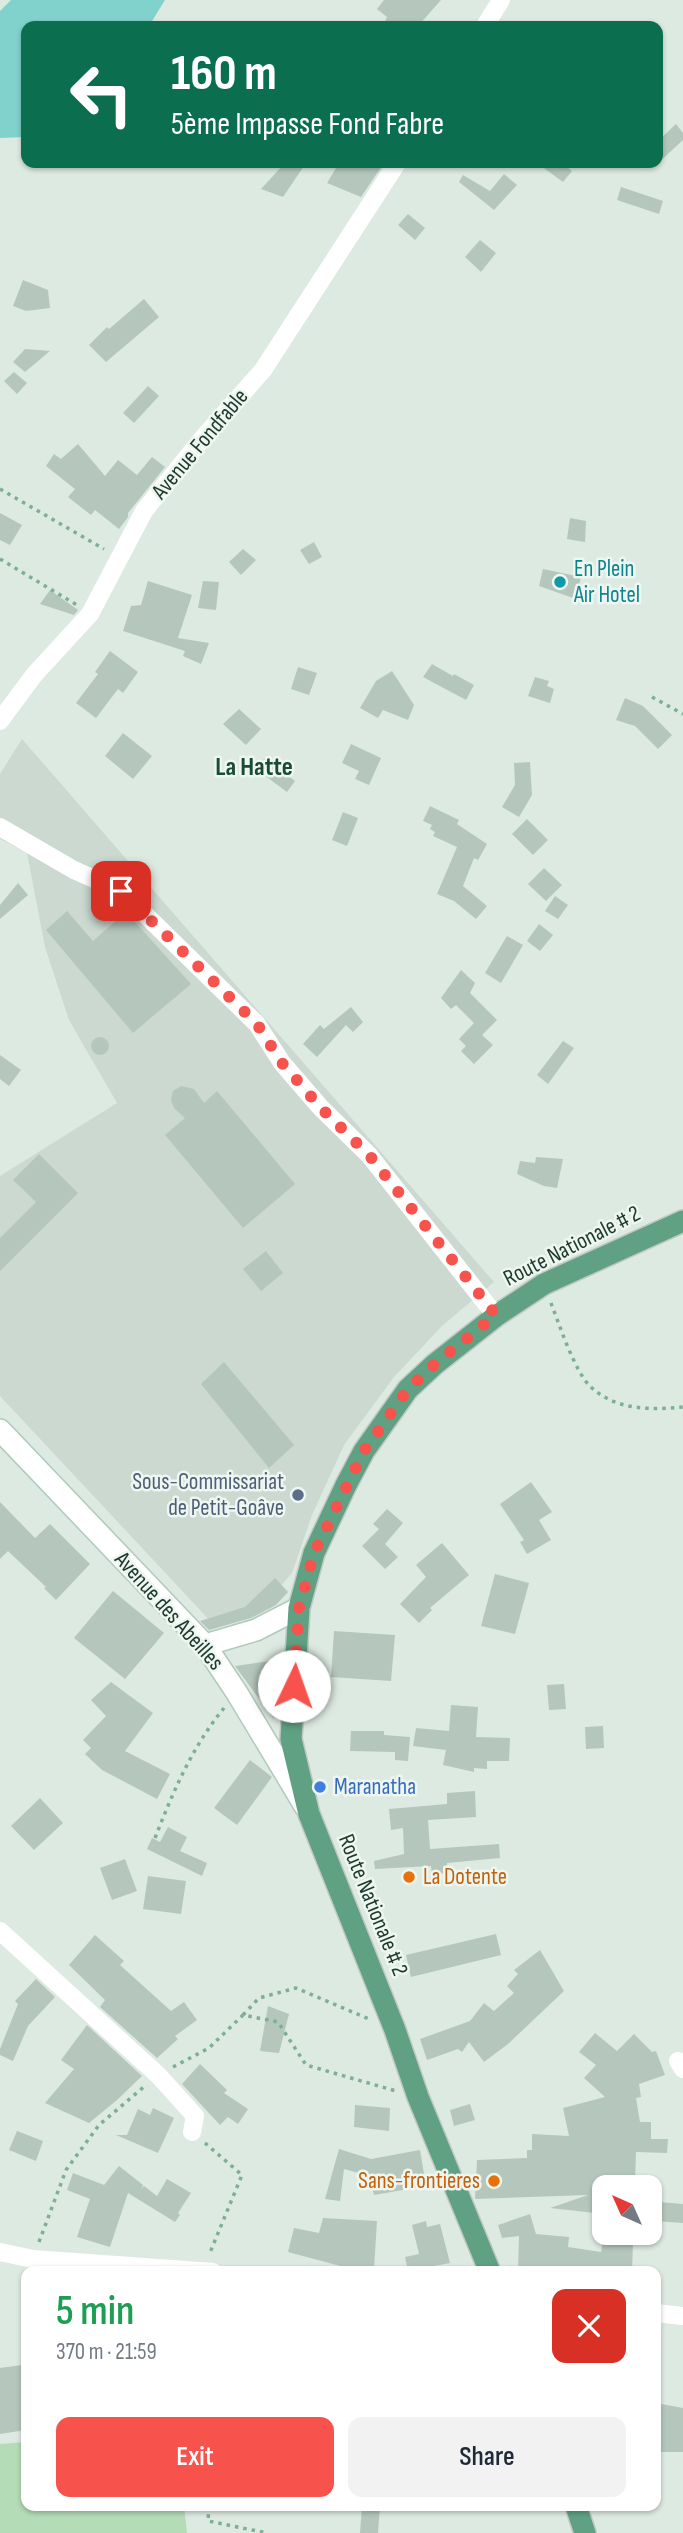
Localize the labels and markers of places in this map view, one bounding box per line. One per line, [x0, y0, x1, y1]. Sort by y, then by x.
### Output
place label: En Plein Air Hotel [573, 555, 640, 609]
marker: En Plein Air Hotel [552, 574, 568, 590]
pin [91, 861, 151, 921]
place label: Sous-Commissariat de Petit-Goâve [132, 1468, 284, 1522]
marker: Sous-Commissariat de Petit-Goâve [290, 1487, 306, 1503]
place label: Maranatha [334, 1773, 416, 1801]
marker: Maranatha [312, 1779, 328, 1795]
place label: La Dotente [423, 1863, 507, 1891]
marker: La Dotente [401, 1869, 417, 1885]
place label: Sans-frontieres [358, 2167, 480, 2195]
marker: Sans-frontieres [486, 2173, 502, 2189]

